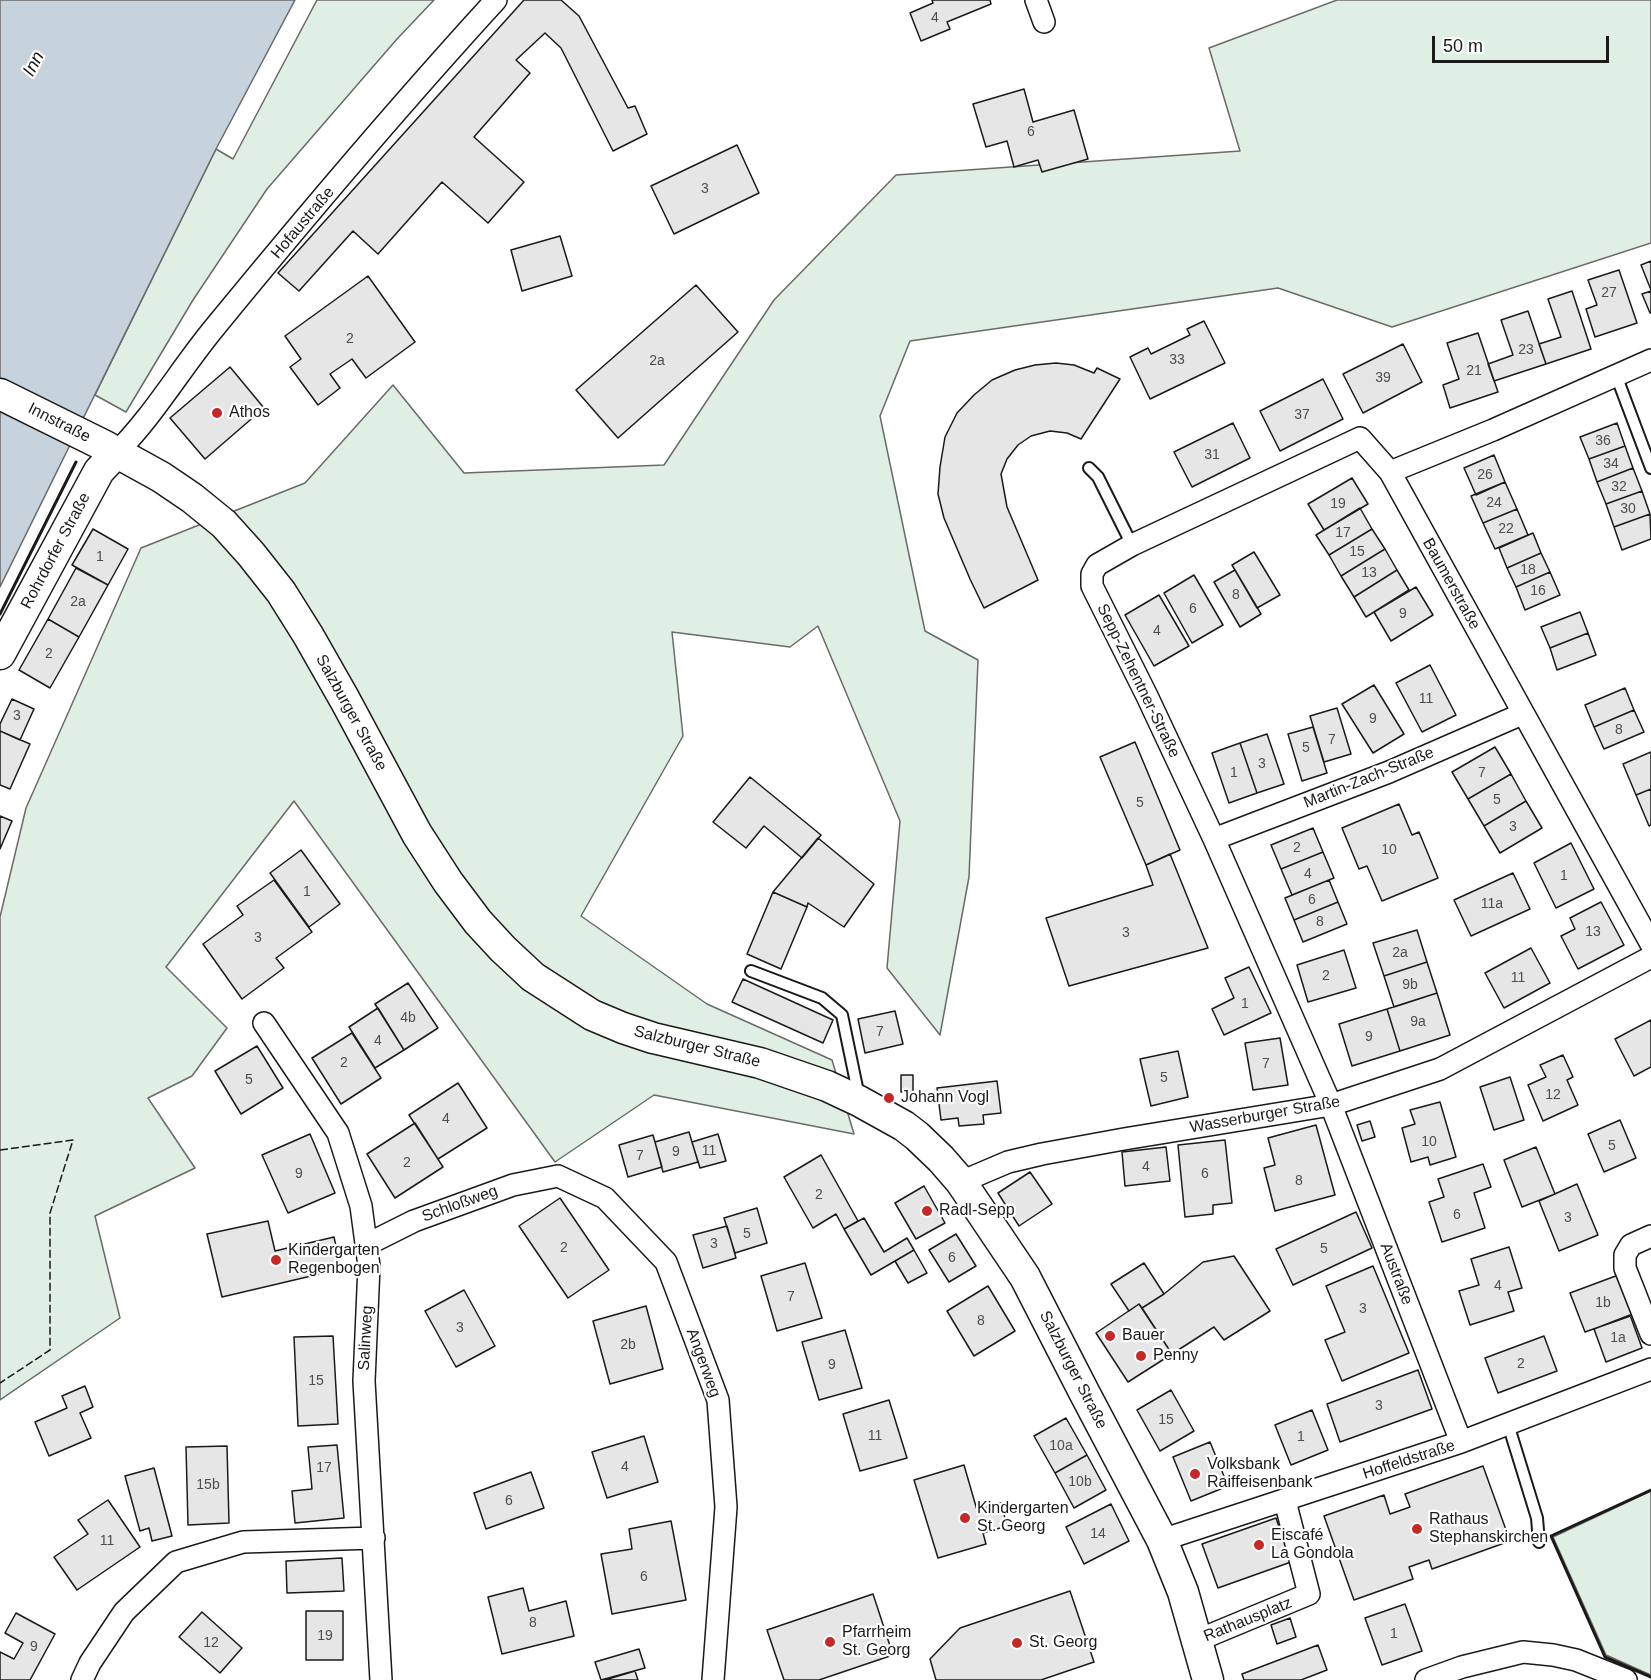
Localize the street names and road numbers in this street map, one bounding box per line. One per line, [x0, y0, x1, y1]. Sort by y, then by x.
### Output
street label: Hofaustraße [267, 183, 339, 263]
street label: Innstraße [25, 399, 93, 447]
street label: Rohrdorfer Straße [17, 490, 95, 612]
street label: Baumerstraße [1418, 535, 1484, 633]
street label: Sepp-Zehentner-Straße [1092, 601, 1184, 761]
street label: Salzburger Straße [311, 652, 391, 774]
street label: Martin-Zach-Straße [1301, 743, 1437, 813]
street label: Salzburger Straße [632, 1022, 762, 1072]
street label: Wasserburger Straße [1188, 1092, 1342, 1138]
street label: Schloßweg [420, 1181, 500, 1227]
street label: Austraße [1375, 1240, 1417, 1308]
street label: Salinweg [355, 1305, 377, 1371]
street label: Salzburger Straße [1035, 1308, 1111, 1432]
street label: Angerweg [682, 1326, 724, 1400]
street label: Hoffeldstraße [1361, 1436, 1457, 1484]
street label: Rathausplatz [1201, 1594, 1295, 1646]

